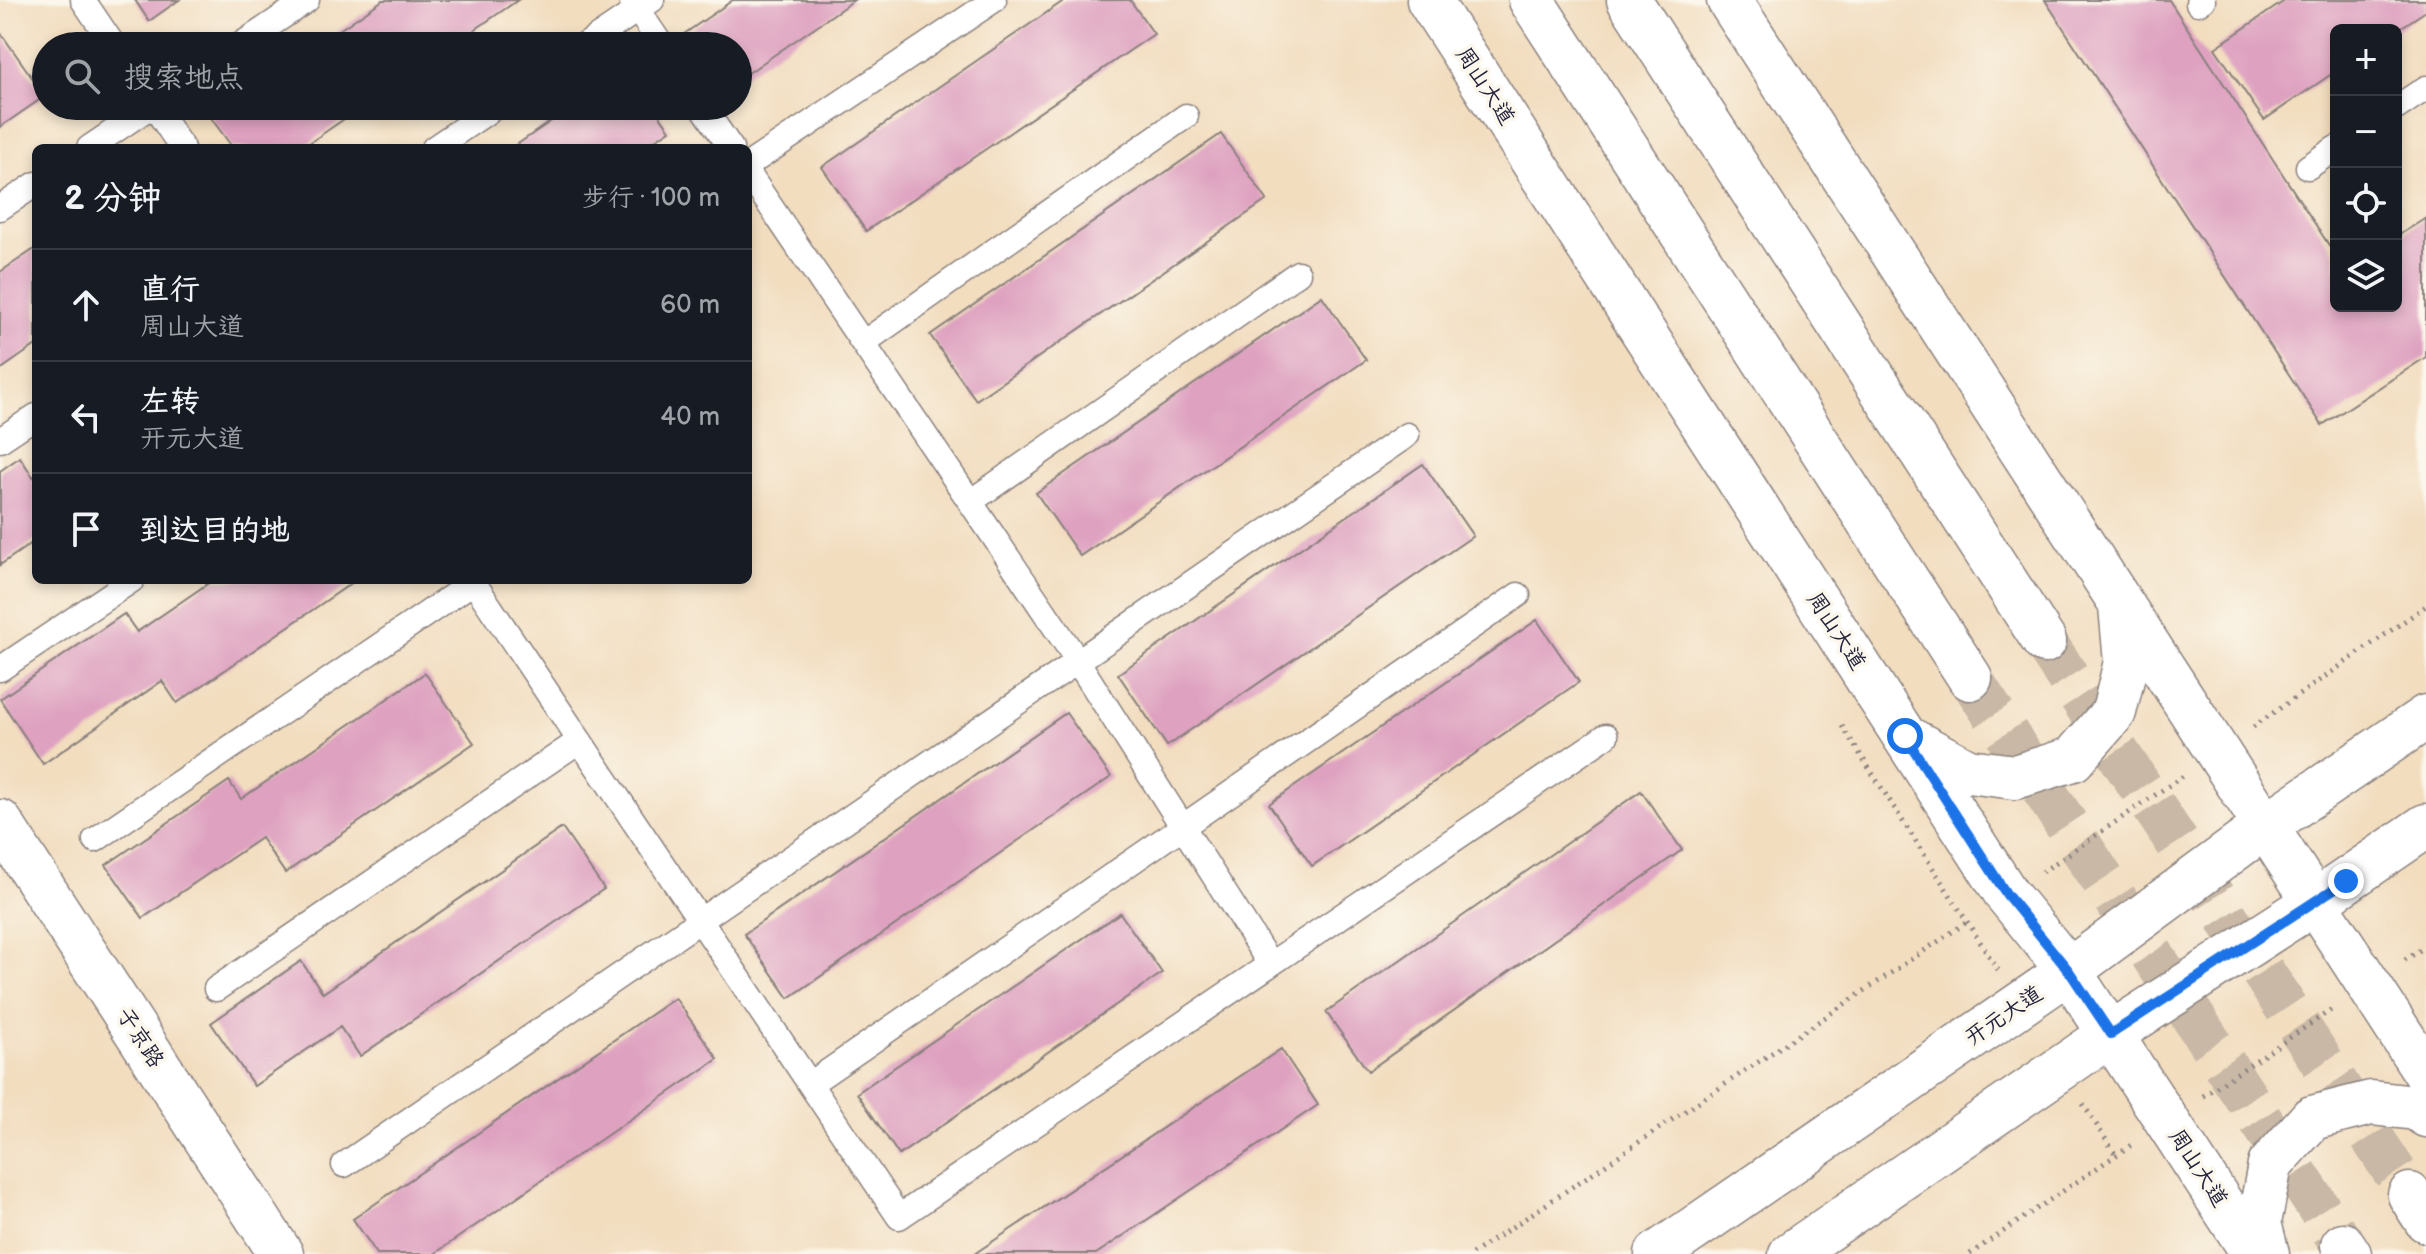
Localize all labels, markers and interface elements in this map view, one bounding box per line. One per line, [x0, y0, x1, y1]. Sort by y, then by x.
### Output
map controls [2330, 24, 2402, 312]
button: + [2330, 24, 2402, 96]
search box [32, 32, 752, 120]
street label: 周山大道 [1450, 42, 1520, 130]
icon: search [60, 54, 104, 98]
text: 搜索地点 [124, 60, 244, 96]
button: − [2330, 96, 2402, 168]
button: locate [2330, 168, 2402, 240]
text: 2 分钟 [64, 178, 162, 219]
text: 步行 · 100 m [582, 183, 720, 214]
button: layers [2330, 240, 2402, 312]
text: 直行 [140, 272, 200, 308]
icon: ahead [64, 283, 108, 327]
text: 60 m [660, 290, 720, 321]
text: 周山大道 [140, 312, 244, 343]
text: 左转 [140, 384, 200, 420]
icon: left [64, 395, 108, 439]
text: 40 m [660, 402, 720, 433]
text: 开元大道 [140, 424, 244, 455]
icon: arrive [64, 507, 108, 551]
text: 到达目的地 [140, 513, 290, 549]
street label: 周山大道 [1801, 587, 1871, 675]
route start [1887, 718, 1923, 754]
route end [2328, 863, 2364, 899]
street label: 开元大道 [1960, 980, 2048, 1052]
street label: 子京路 [111, 1003, 169, 1073]
street label: 周山大道 [2163, 1124, 2233, 1212]

